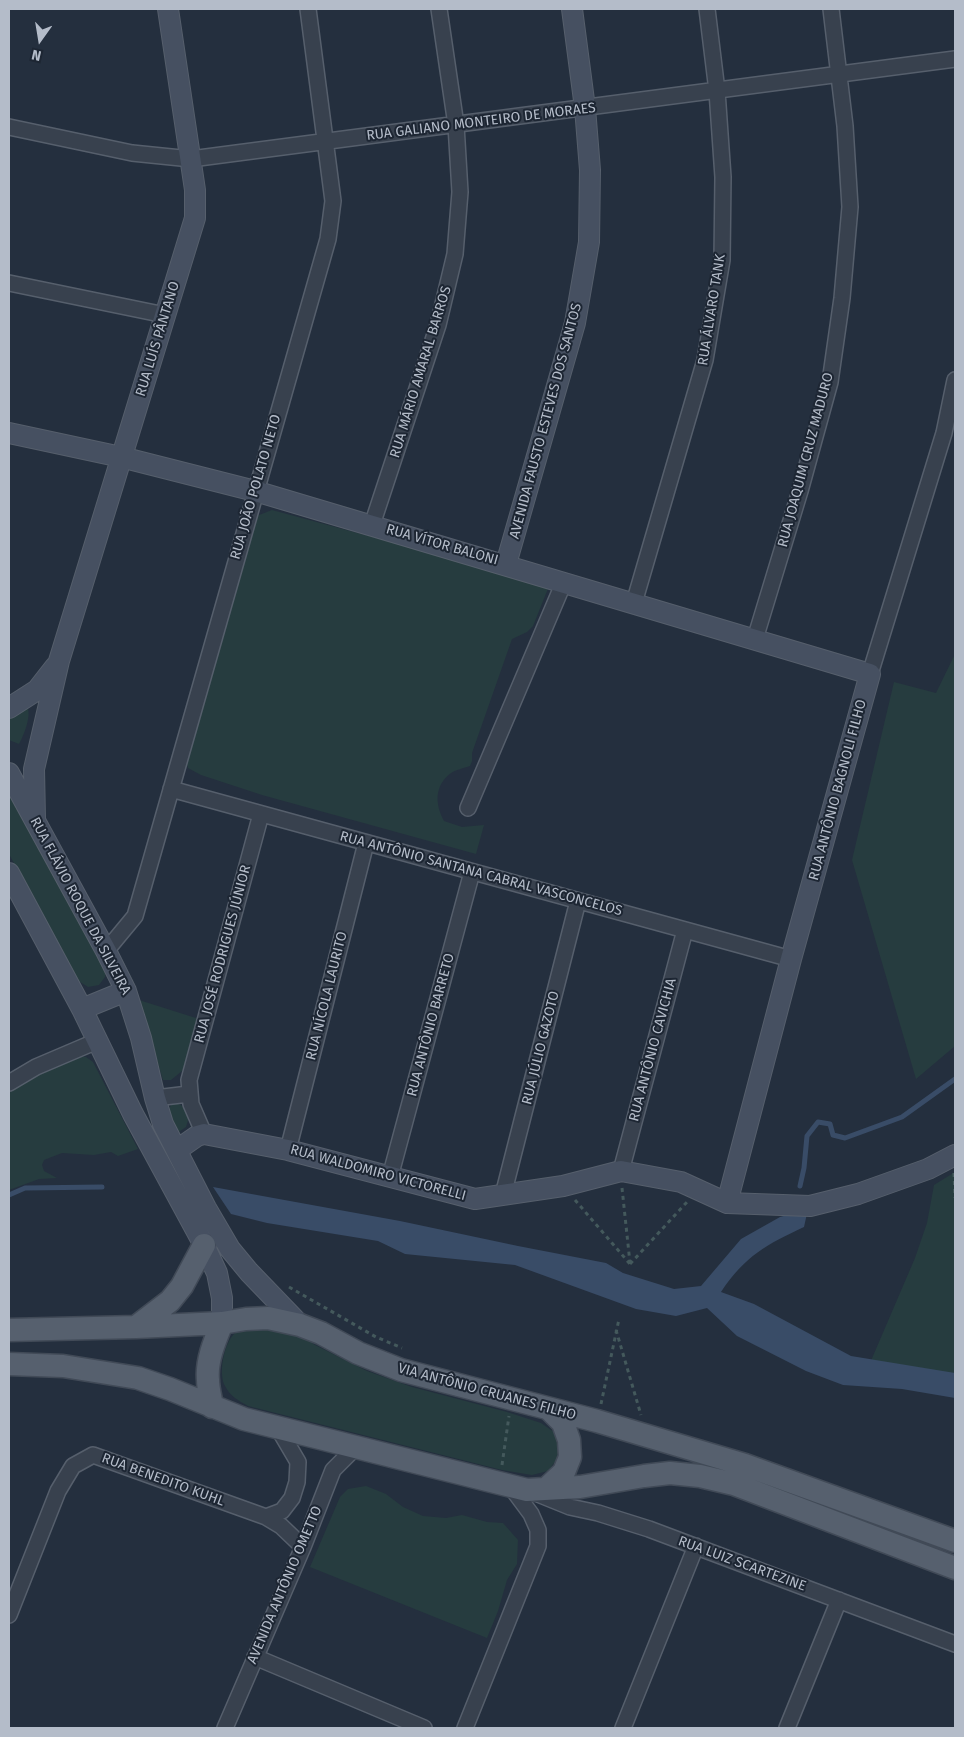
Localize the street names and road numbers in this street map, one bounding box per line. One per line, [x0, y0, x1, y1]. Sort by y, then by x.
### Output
street label: RUA GALIANO MONTEIRO DE MORAES [365, 100, 597, 144]
street label: RUA ÁLVARO TANK [695, 253, 729, 367]
street label: RUA LUÍS PÂNTANO [133, 280, 183, 398]
street label: RUA MÁRIO AMARAL BARROS [387, 284, 455, 460]
street label: AVENIDA FAUSTO ESTEVES DOS SANTOS [506, 301, 586, 541]
street label: RUA JOAQUIM CRUZ MADURO [775, 371, 837, 549]
street label: RUA JOÃO POLATO NETO [227, 413, 285, 561]
street label: RUA VÍTOR BALONI [384, 521, 500, 569]
street label: RUA ANTÔNIO BAGNOLI FILHO [806, 698, 870, 882]
street label: RUA FLÁVIO ROQUE DA SILVEIRA [26, 814, 134, 998]
street label: RUA ANTÔNIO SANTANA CABRAL VASCONCELOS [338, 828, 624, 920]
street label: RUA JOSÉ RODRIGUES JÚNIOR [191, 863, 255, 1045]
street label: RUA NÍCOLA LAURITO [303, 930, 351, 1062]
street label: RUA ANTÔNIO BARRETO [404, 952, 458, 1098]
street label: RUA ANTÔNIO CAVICHIA [626, 977, 680, 1123]
street label: RUA JÚLIO GAZOTO [519, 989, 563, 1107]
street label: RUA WALDOMIRO VICTORELLI [288, 1141, 468, 1205]
street label: VIA ANTÔNIO CRUANES FILHO [396, 1360, 578, 1424]
street label: RUA BENEDITO KUHL [99, 1450, 227, 1510]
street label: AVENIDA ANTÔNIO OMETTO [244, 1503, 326, 1667]
street label: RUA LUIZ SCARTEZINE [676, 1533, 808, 1595]

